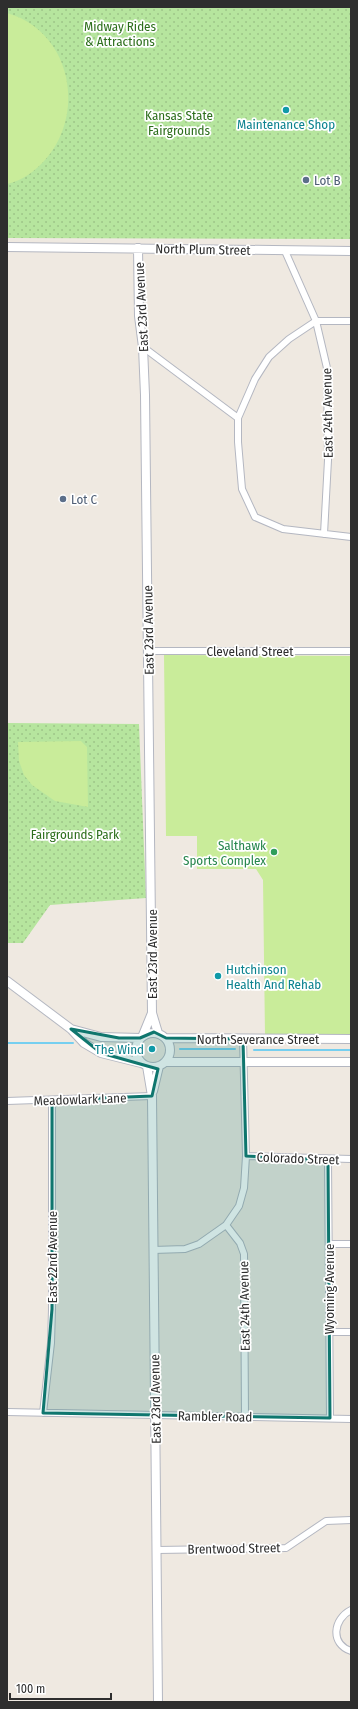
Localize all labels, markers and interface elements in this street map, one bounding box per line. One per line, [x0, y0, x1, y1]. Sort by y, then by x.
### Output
park label: Midway Rides & Attractions [84, 19, 157, 49]
marker: Maintenance Shop [281, 105, 291, 115]
park label: Kansas State Fairgrounds [145, 108, 213, 138]
place label: Maintenance Shop [237, 117, 335, 132]
place label: Lot B [314, 173, 341, 188]
marker: Lot B [301, 175, 311, 185]
street label: North Plum Street [155, 241, 252, 258]
street label: East 23rd Avenue [132, 262, 151, 352]
street label: East 24th Avenue [319, 368, 336, 458]
place label: Lot C [71, 492, 98, 507]
marker: Lot C [58, 494, 68, 504]
street label: East 23rd Avenue [140, 585, 157, 675]
street label: Cleveland Street [207, 644, 294, 659]
park label: Fairgrounds Park [31, 827, 120, 842]
place label: Salthawk Sports Complex [183, 838, 267, 868]
marker: Salthawk Sports Complex [269, 847, 279, 857]
street label: East 23rd Avenue [145, 909, 160, 999]
place label: Hutchinson Health And Rehab [226, 962, 321, 992]
marker: Hutchinson Health And Rehab [213, 971, 223, 981]
street label: North Severance Street [197, 1032, 320, 1047]
place label: The Wind [95, 1042, 144, 1057]
marker: The Wind [147, 1044, 157, 1054]
street label: Meadowlark Lane [33, 1090, 127, 1109]
street label: Colorado Street [256, 1150, 340, 1167]
street label: East 22nd Avenue [45, 1211, 60, 1303]
street label: Wyoming Avenue [322, 1244, 337, 1334]
street label: East 24th Avenue [236, 1261, 253, 1351]
street label: East 23rd Avenue [147, 1354, 164, 1444]
street label: Rambler Road [178, 1408, 252, 1425]
street label: Brentwood Street [187, 1540, 281, 1557]
scale bar [10, 1675, 111, 1701]
text: 100 m [16, 1682, 45, 1696]

